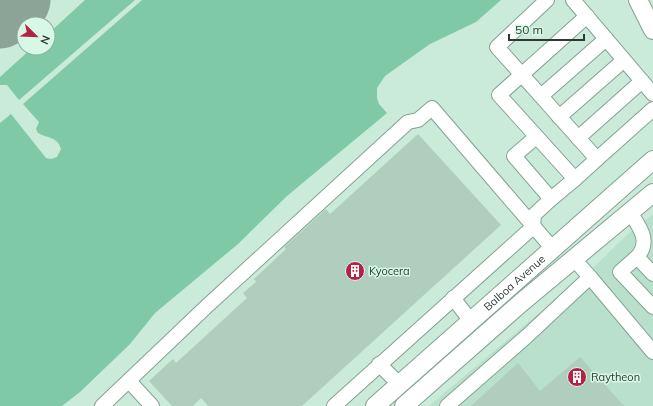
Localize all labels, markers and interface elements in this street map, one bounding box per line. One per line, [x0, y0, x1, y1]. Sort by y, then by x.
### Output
north arrow [16, 16, 56, 56]
scale bar [509, 16, 584, 42]
text: 50 m [515, 22, 543, 37]
text: N [37, 33, 53, 46]
street label: Balboa Avenue [481, 252, 548, 314]
building icon: Kyocera [344, 260, 366, 282]
place label: Kyocera [369, 264, 410, 278]
building icon: Raytheon [566, 366, 588, 388]
place label: Raytheon [591, 370, 640, 384]

